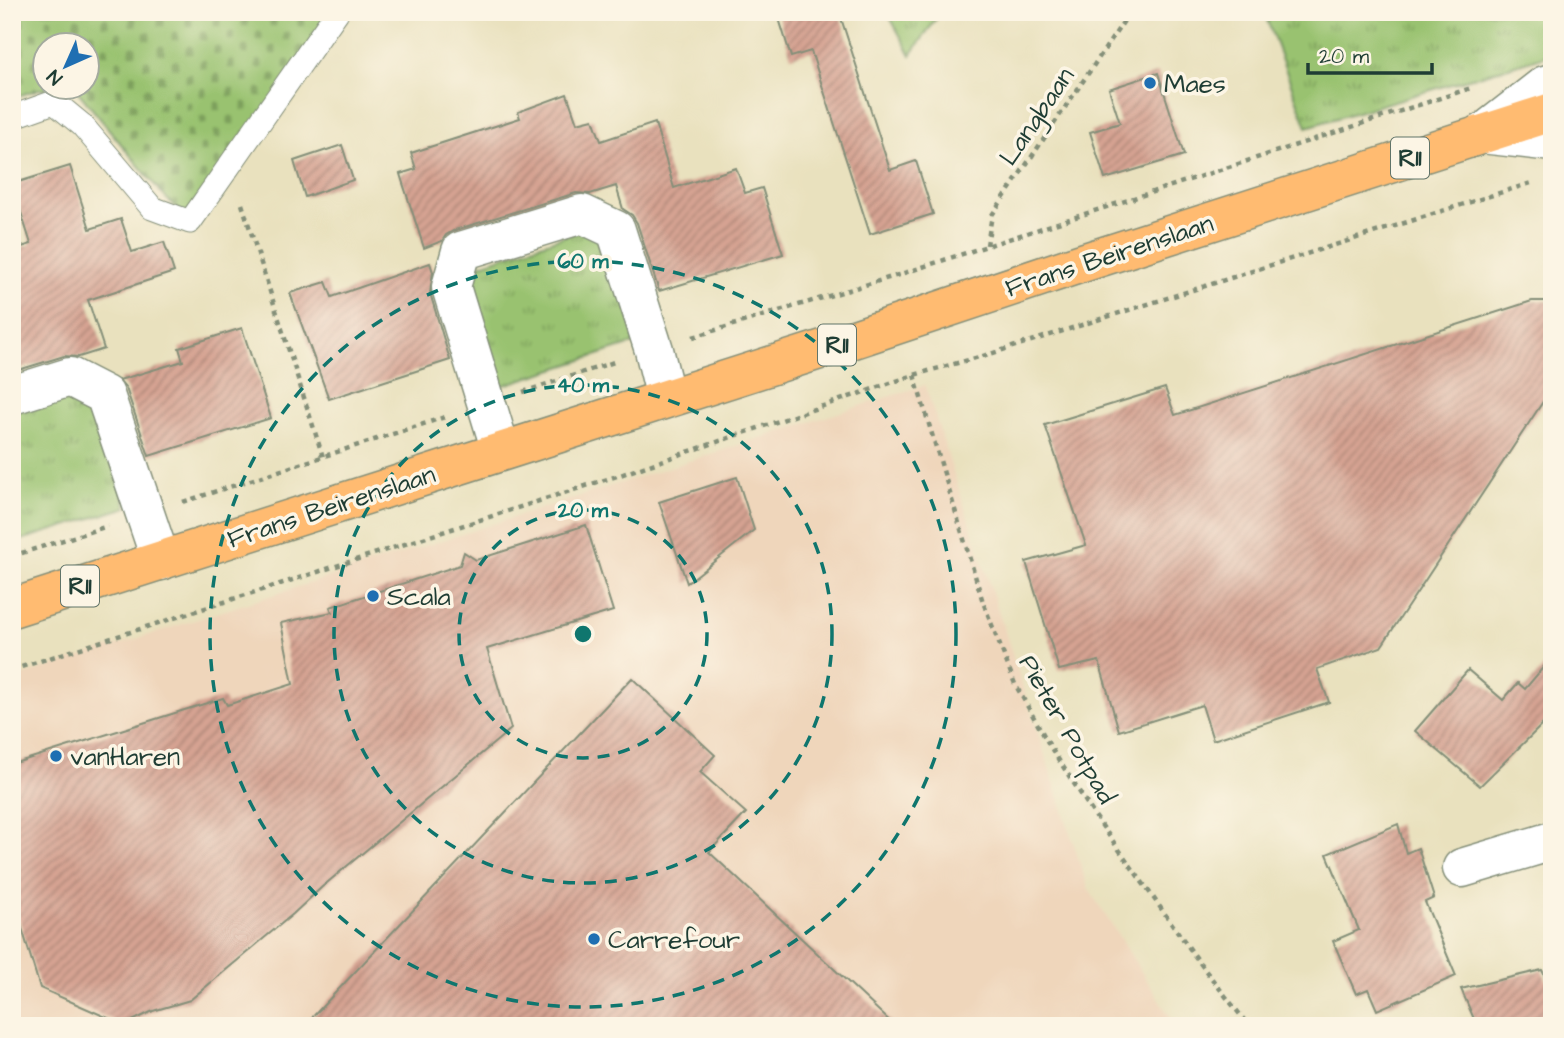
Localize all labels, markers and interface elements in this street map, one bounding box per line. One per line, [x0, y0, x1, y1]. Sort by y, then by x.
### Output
north arrow [32, 32, 102, 102]
scale bar [1308, 32, 1433, 76]
text: 20 m [1319, 42, 1370, 71]
street label: Langbaan [991, 60, 1085, 174]
text: N [41, 63, 69, 91]
place label: Maes [1164, 66, 1226, 102]
marker: Maes [1142, 75, 1158, 91]
road number: R11 [1391, 138, 1429, 178]
street label: Frans Beirenslaan [1001, 205, 1218, 307]
text: 60 m [557, 247, 609, 276]
road number: R11 [818, 324, 856, 366]
text: 40 m [557, 371, 610, 400]
street label: Frans Beirenslaan [223, 456, 440, 558]
text: 20 m [557, 496, 609, 525]
road number: R11 [61, 566, 99, 606]
place label: Scala [387, 579, 451, 615]
marker: Scala [365, 588, 381, 604]
centre of rings [571, 622, 595, 646]
street label: Pieter Potpad [1010, 648, 1124, 811]
place label: vanHaren [70, 739, 180, 775]
marker: vanHaren [48, 748, 64, 764]
place label: Carrefour [608, 922, 740, 958]
marker: Carrefour [586, 931, 602, 947]

